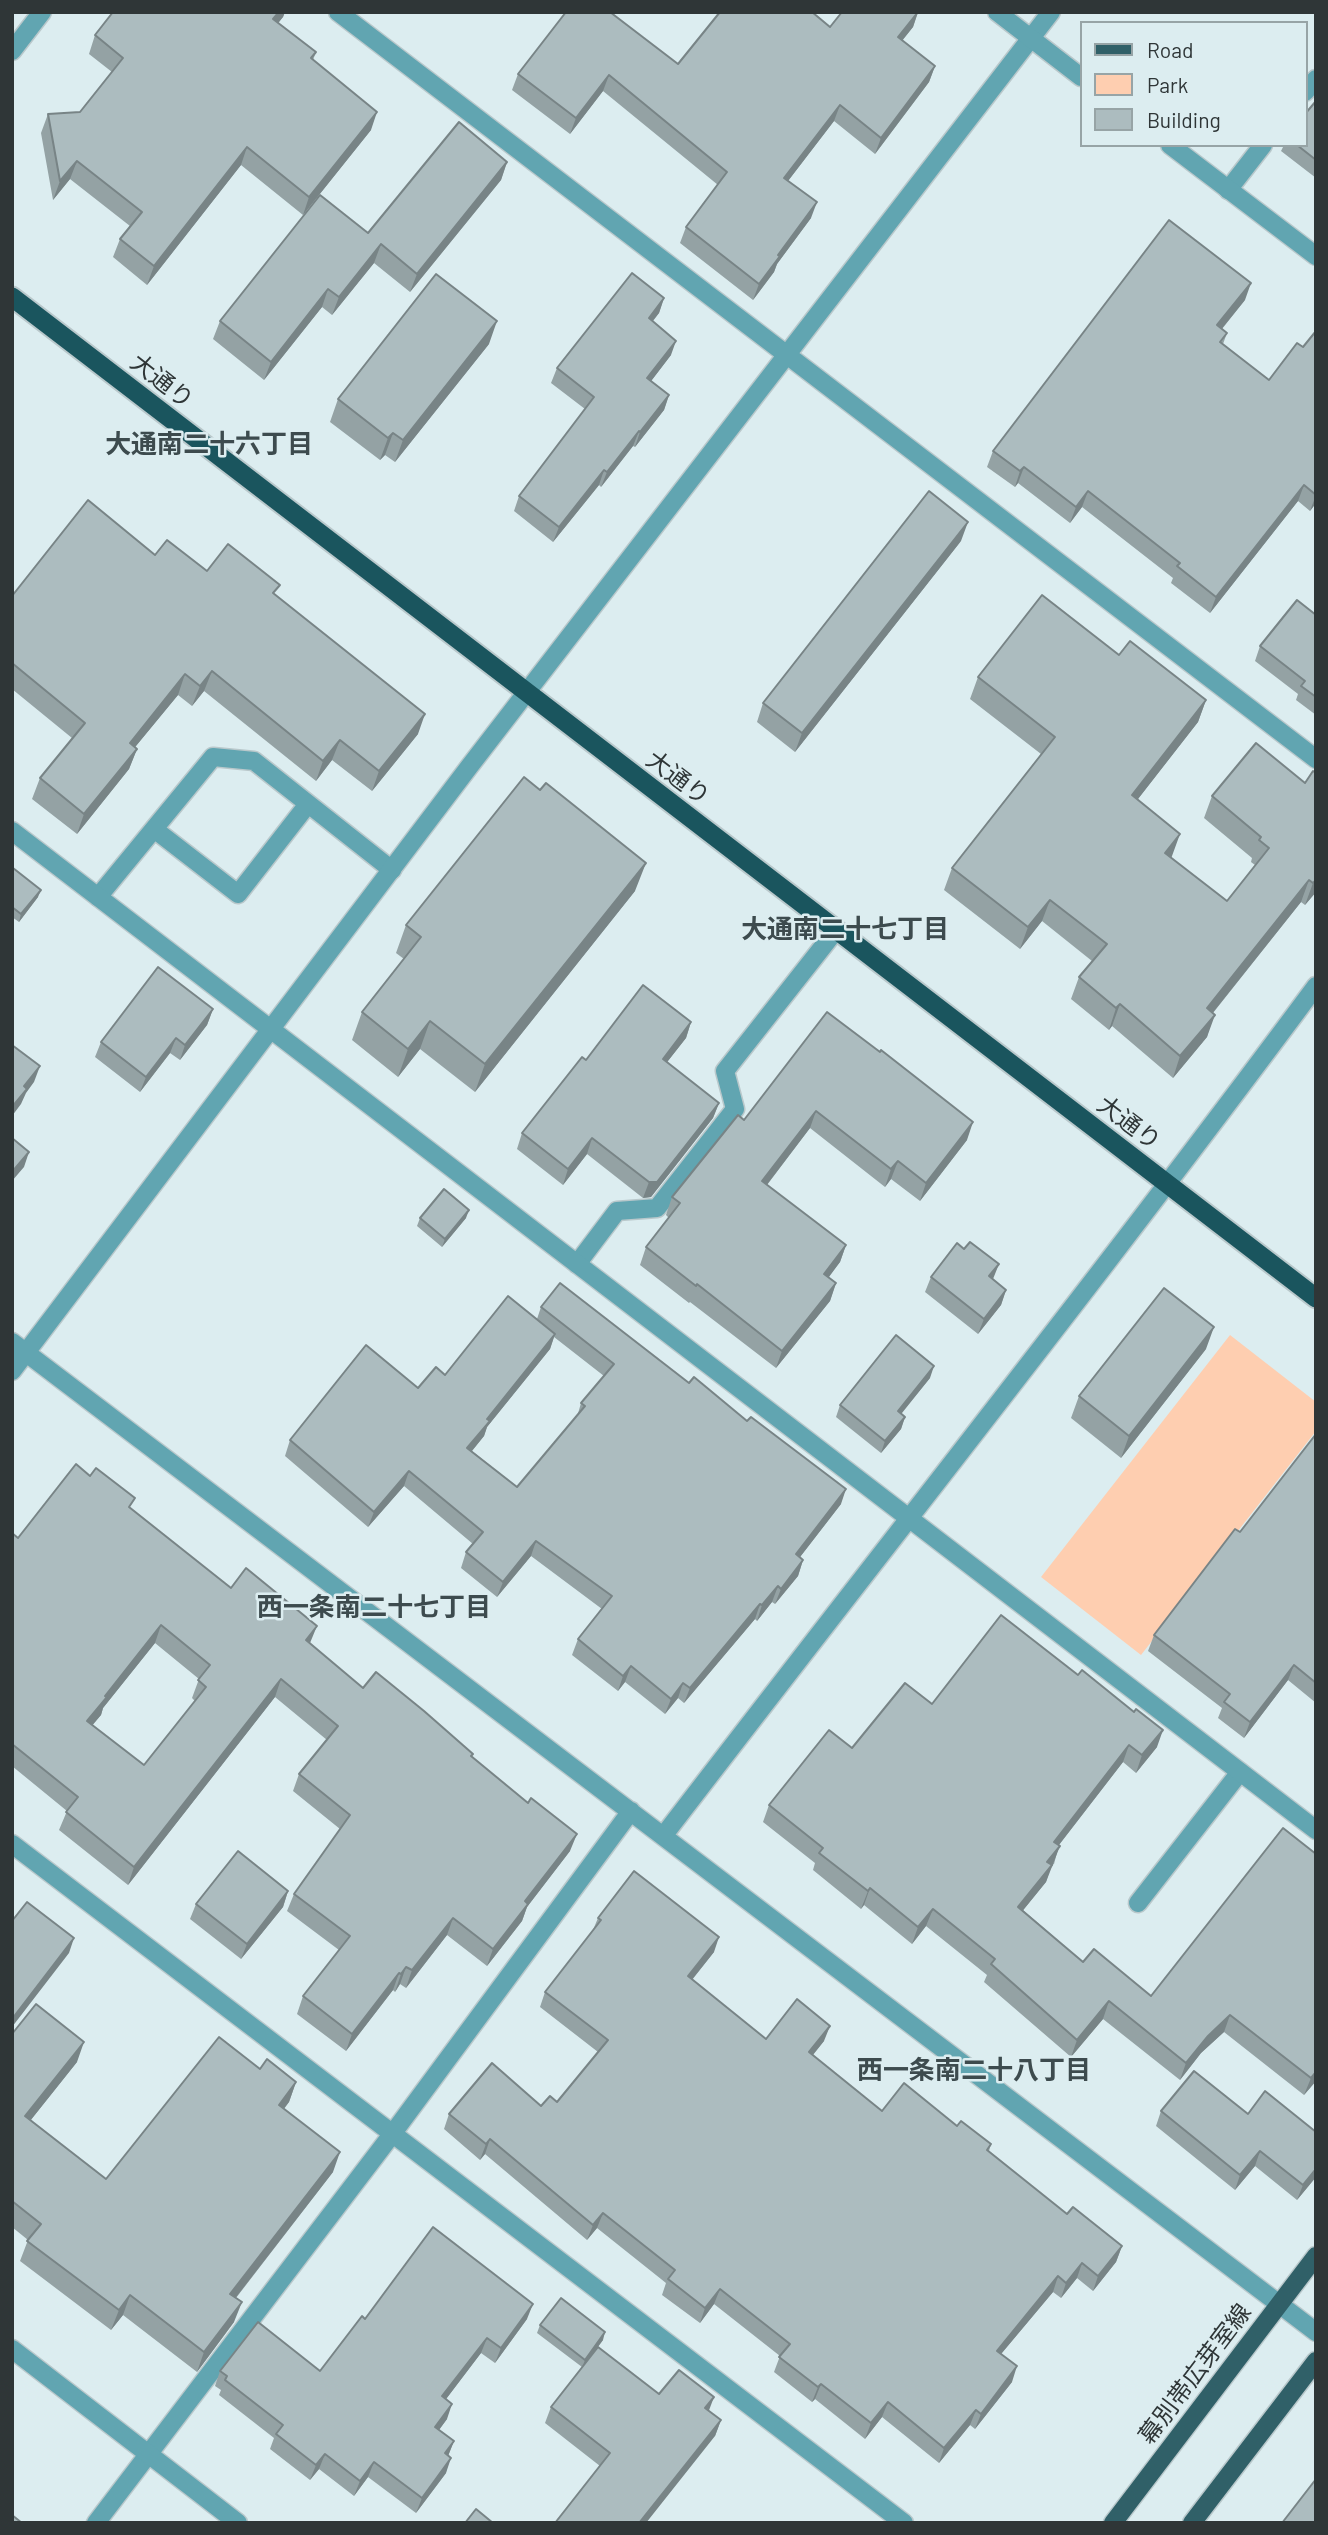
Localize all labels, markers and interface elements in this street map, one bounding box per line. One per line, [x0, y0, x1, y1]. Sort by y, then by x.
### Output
legend [1080, 21, 1307, 147]
text: Road [1147, 37, 1193, 62]
text: Park [1147, 72, 1188, 97]
text: Building [1147, 107, 1221, 132]
street label: 大通り [125, 347, 199, 415]
district label: 大通南二十六丁目 [105, 428, 313, 460]
street label: 大通り [641, 745, 715, 811]
district label: 大通南二十七丁目 [741, 913, 949, 945]
street label: 大通り [1092, 1090, 1166, 1156]
district label: 西一条南二十七丁目 [257, 1591, 491, 1623]
district label: 西一条南二十八丁目 [857, 2054, 1091, 2086]
street label: 幕別帯広芽室線 [1133, 2298, 1257, 2450]

